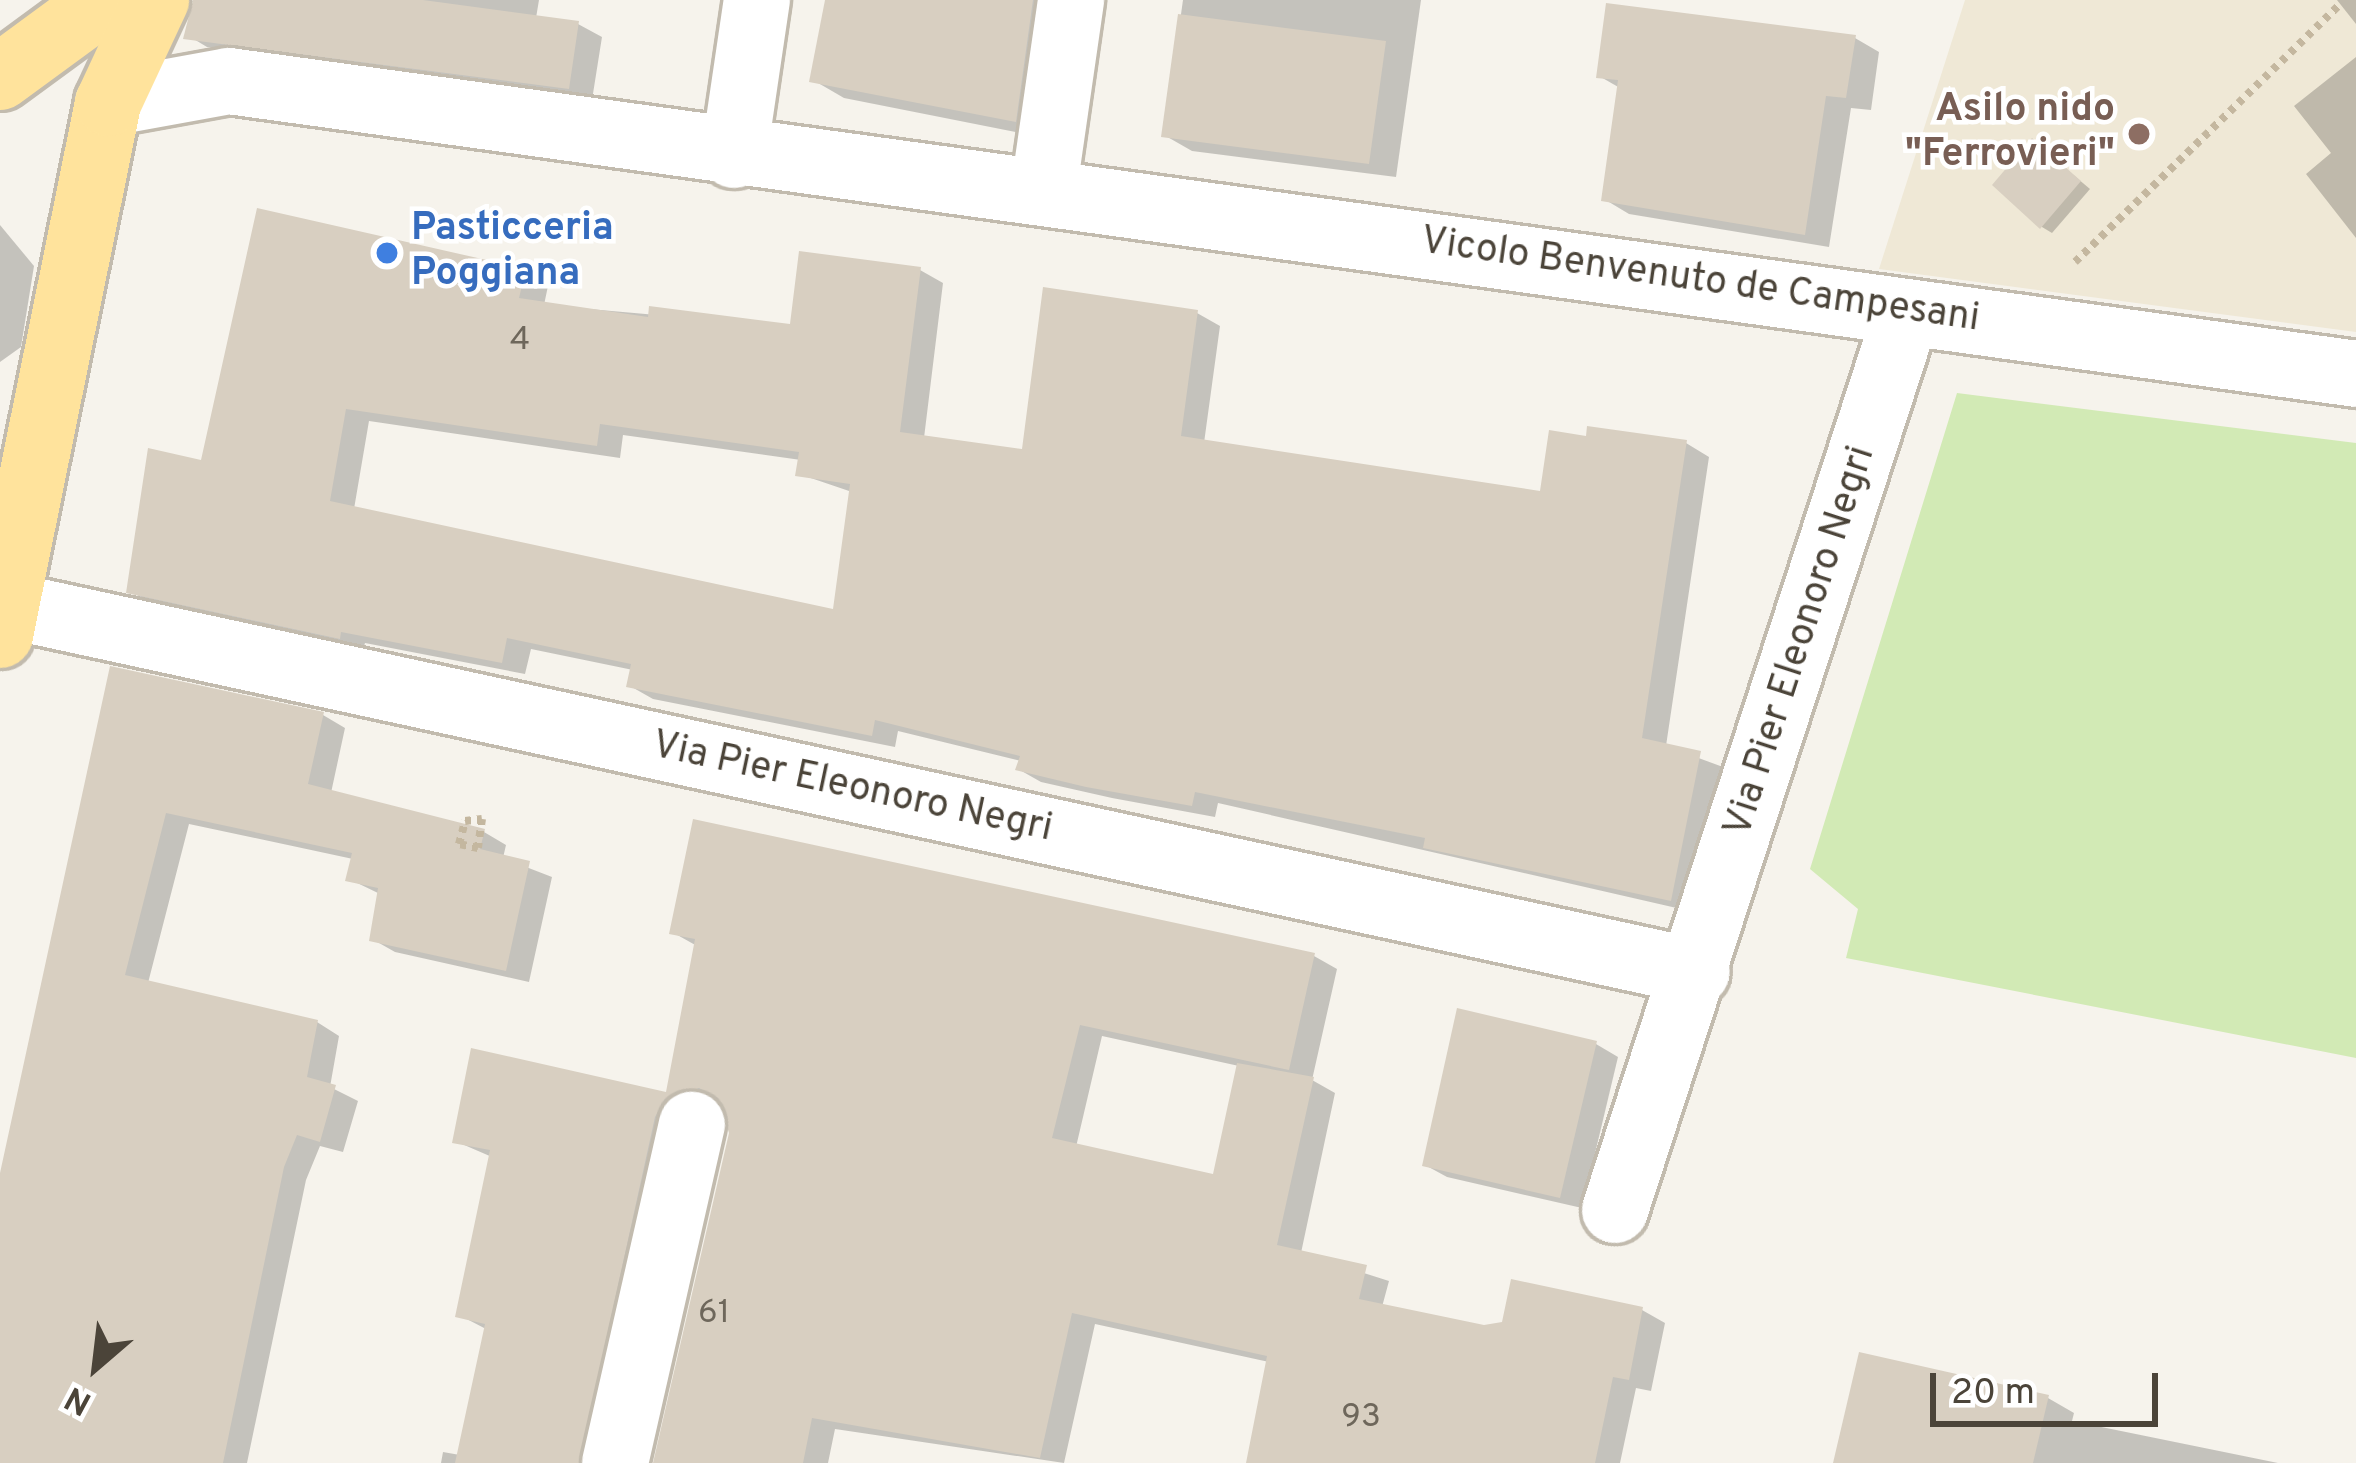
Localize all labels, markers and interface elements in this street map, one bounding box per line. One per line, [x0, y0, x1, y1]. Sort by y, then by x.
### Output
place label: Asilo nido "Ferrovieri" [1905, 89, 2115, 180]
marker: Asilo nido "Ferrovieri" [2126, 121, 2152, 147]
place label: Pasticceria Poggiana [411, 208, 614, 299]
street label: Vicolo Benvenuto de Campesani [1418, 220, 1982, 344]
marker: Pasticceria Poggiana [374, 240, 400, 266]
house number: 4 [510, 322, 530, 362]
street label: Via Pier Eleonoro Negri [1717, 441, 1887, 843]
street label: Via Pier Eleonoro Negri [648, 724, 1056, 854]
house number: 61 [698, 1295, 730, 1335]
north arrow [36, 1307, 156, 1427]
scale bar [1936, 1349, 2164, 1423]
text: 20 m [1951, 1371, 2035, 1417]
text: N [59, 1375, 99, 1423]
house number: 93 [1341, 1399, 1381, 1439]

